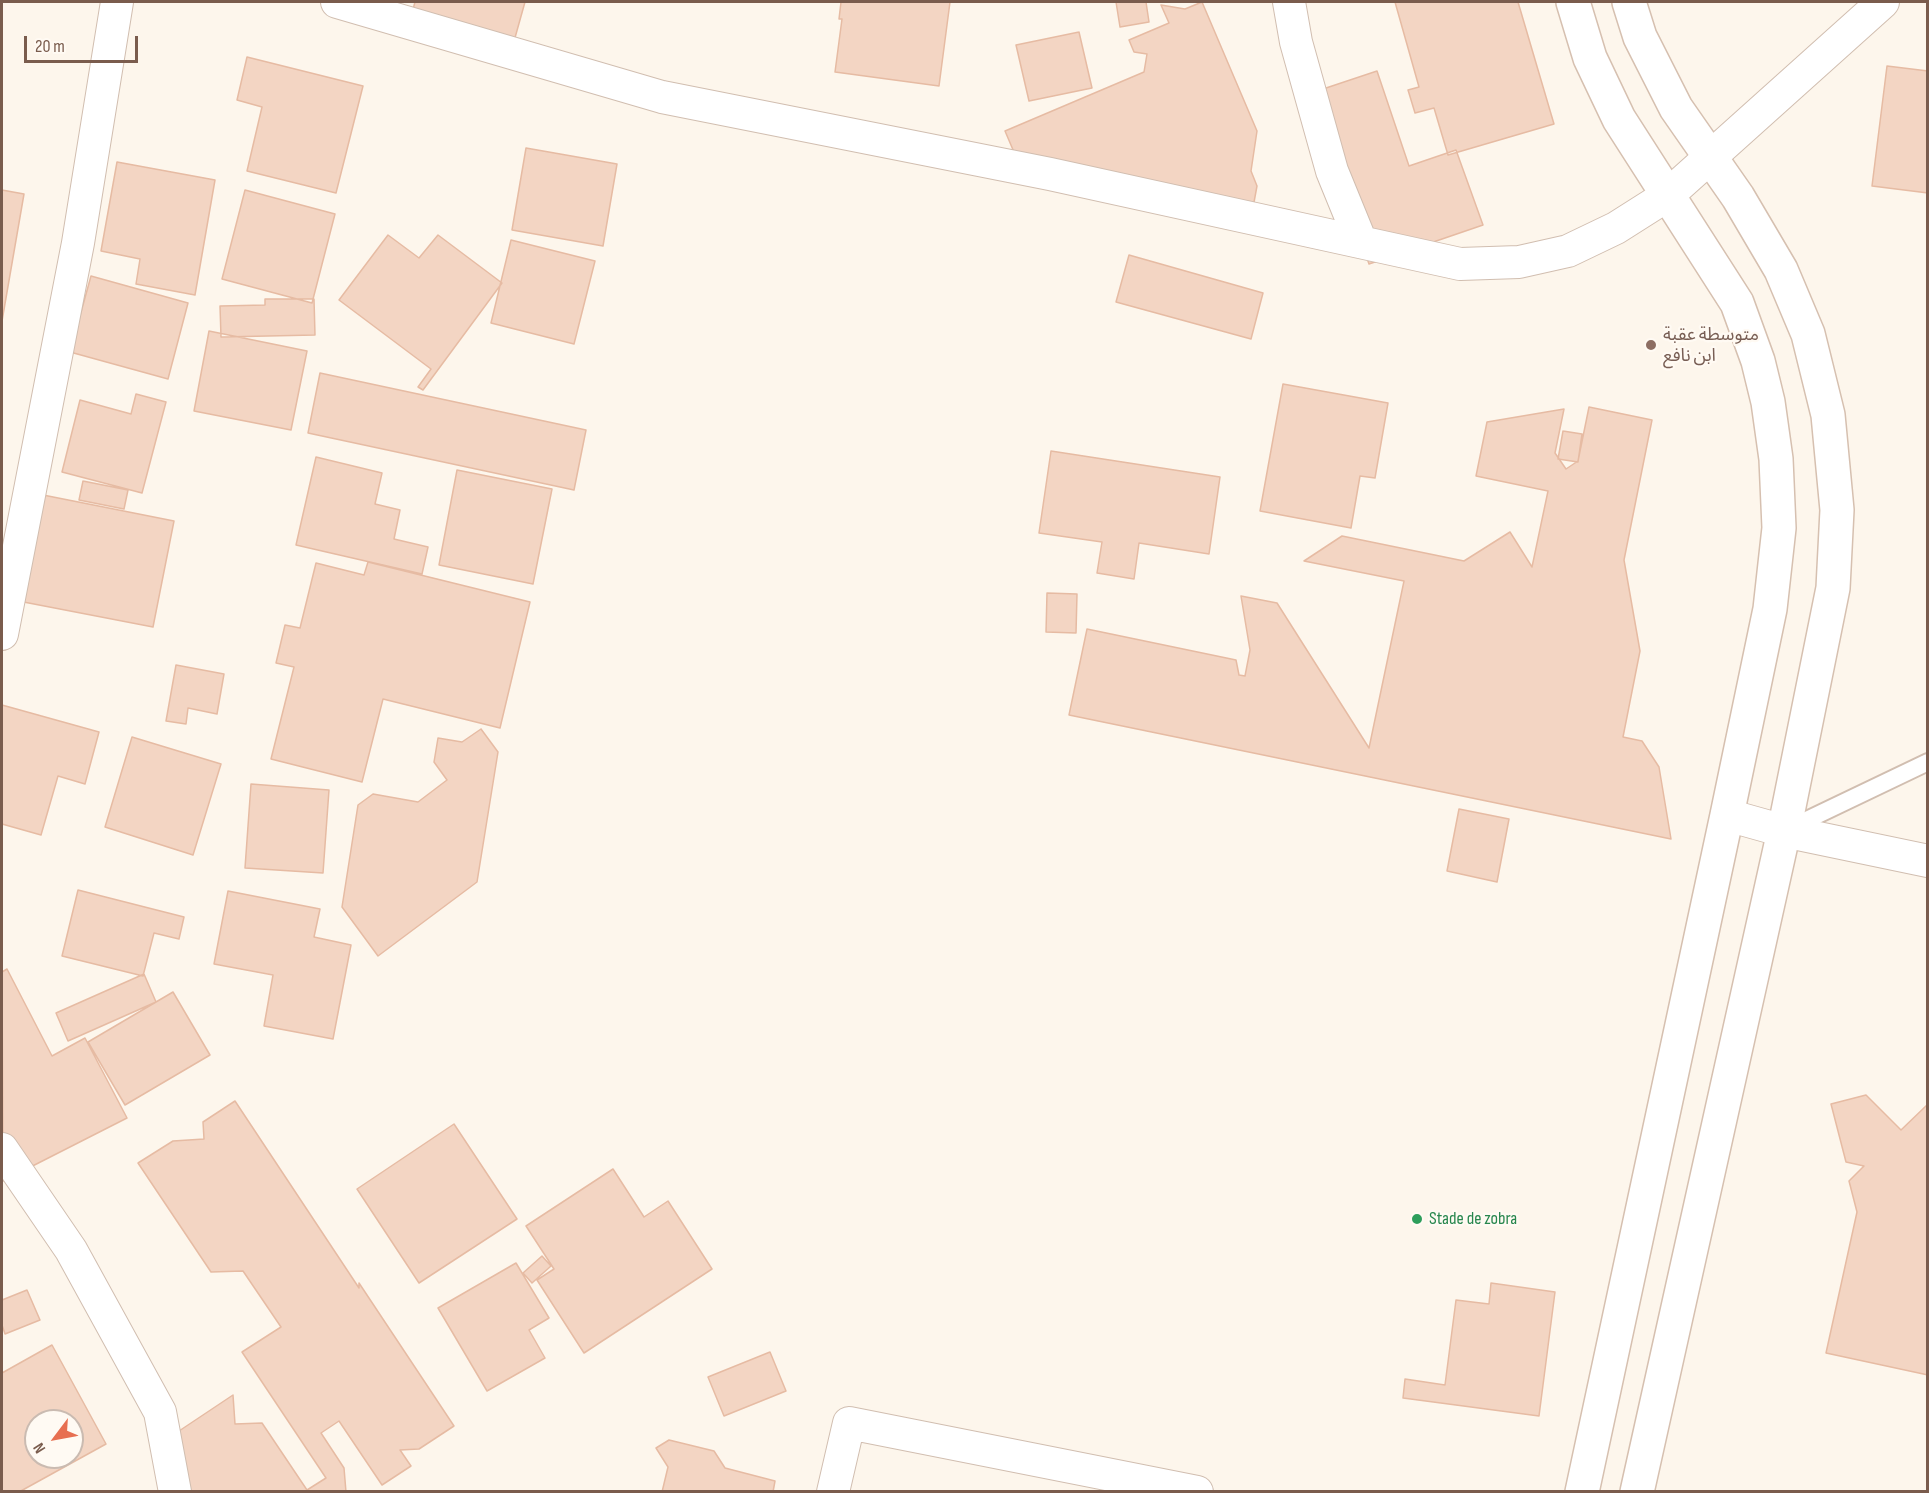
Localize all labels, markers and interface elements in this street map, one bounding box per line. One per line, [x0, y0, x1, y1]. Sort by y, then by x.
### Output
scale bar [27, 24, 141, 62]
text: 20 m [35, 36, 65, 57]
place label: متوسطة عقبة ابن نافع [1663, 324, 1759, 366]
marker: متوسطة عقبة ابن نافع [1644, 338, 1658, 352]
place label: Stade de zobra [1429, 1208, 1517, 1230]
marker: Stade de zobra [1410, 1212, 1424, 1226]
north arrow [24, 1409, 84, 1469]
text: N [30, 1439, 50, 1456]

